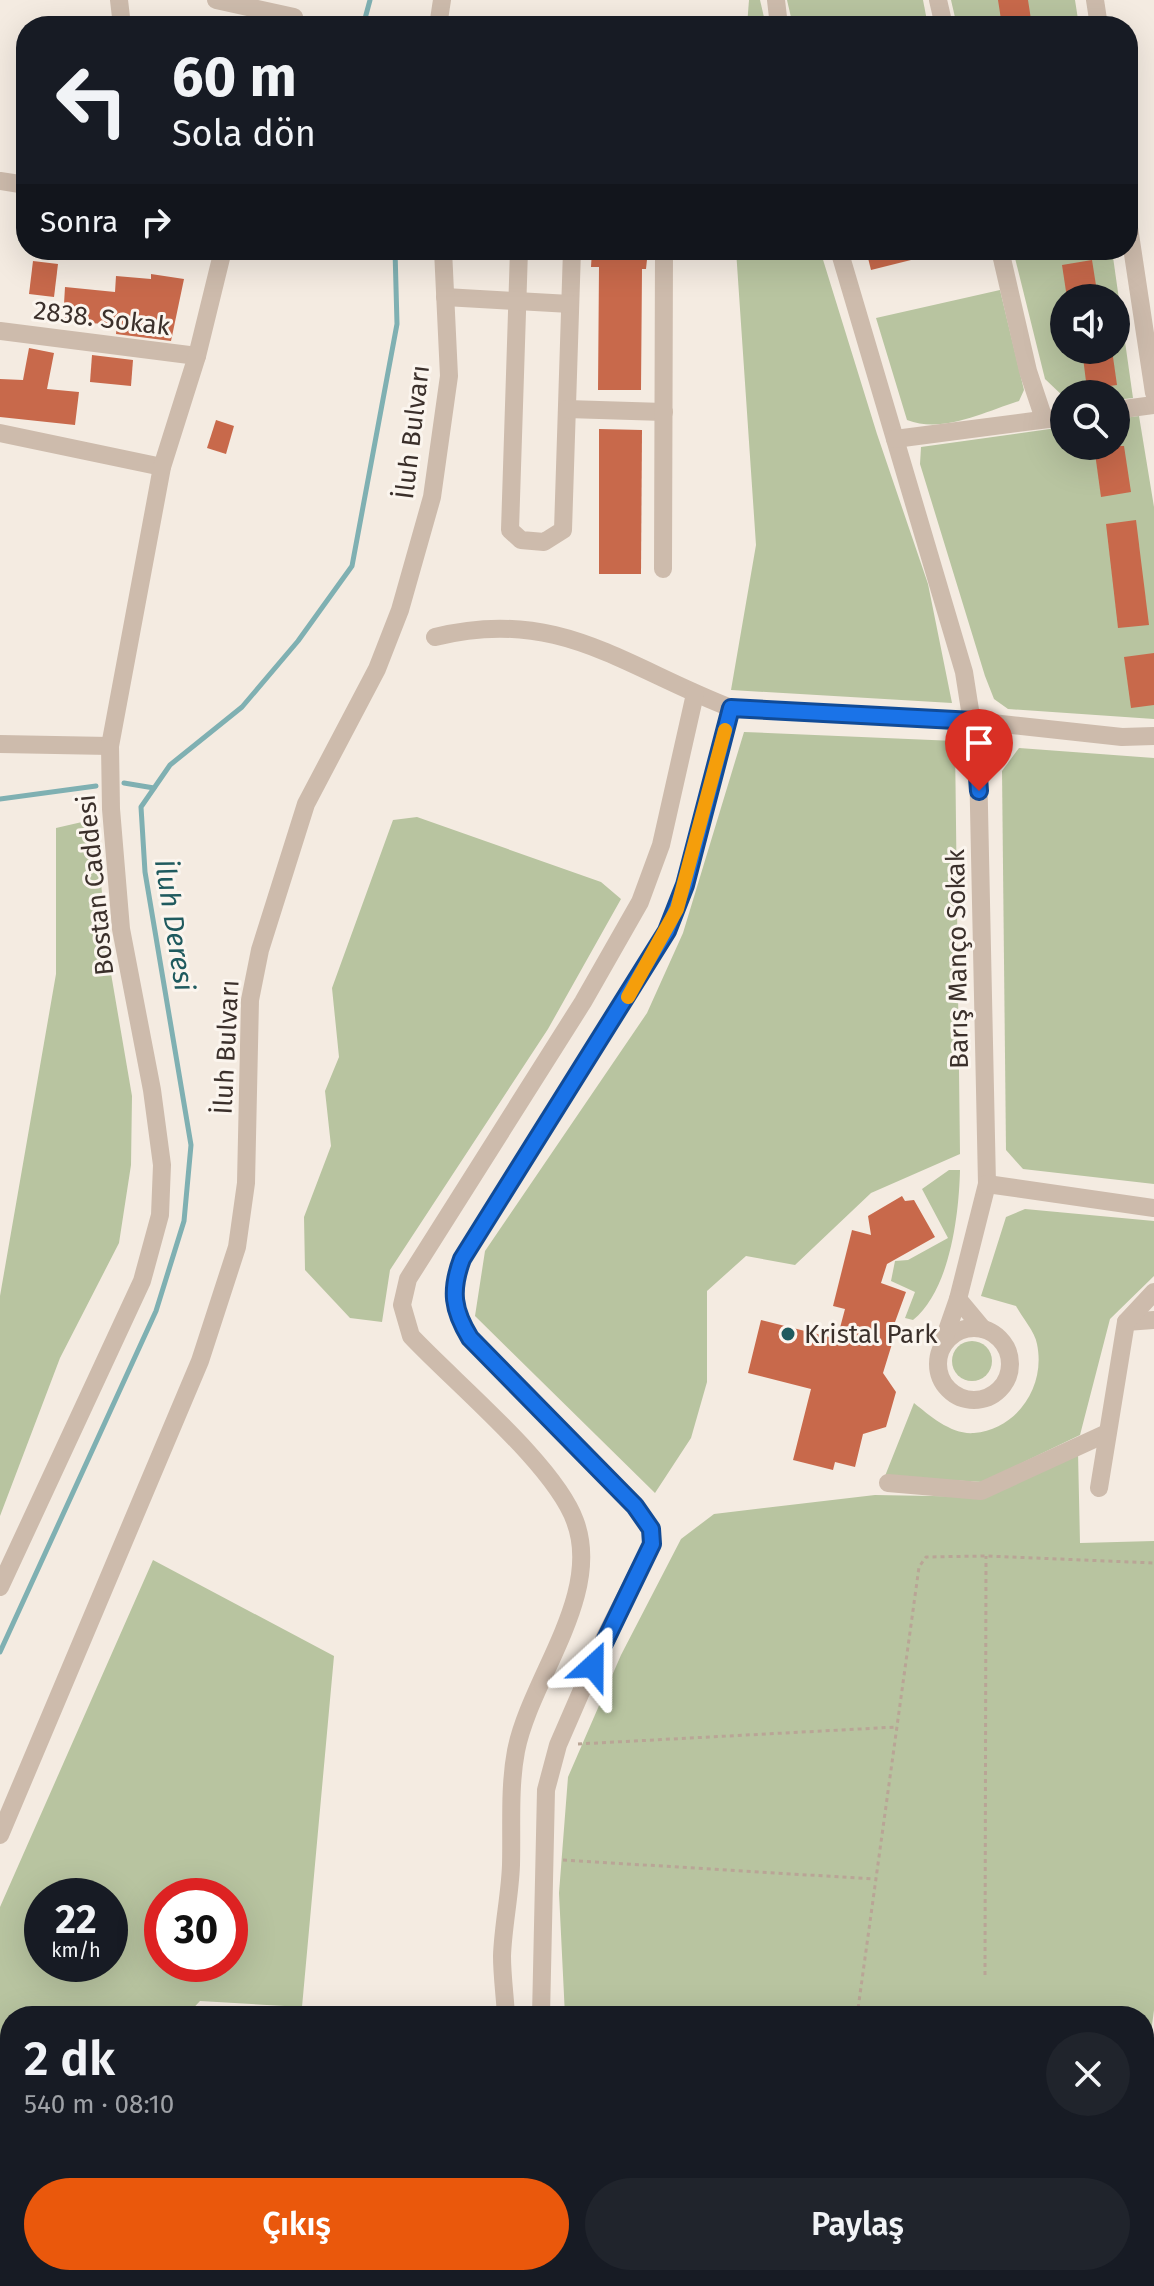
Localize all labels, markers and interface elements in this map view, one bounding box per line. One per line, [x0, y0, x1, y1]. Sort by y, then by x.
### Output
text: 60 m [172, 44, 297, 111]
icon: left [40, 48, 144, 152]
text: Sola dön [172, 112, 316, 156]
icon: right [134, 200, 178, 244]
text: Sonra [40, 204, 118, 240]
map controls [1050, 284, 1130, 460]
button: sound [1050, 284, 1130, 364]
street label: 2838. Sokak [32, 295, 173, 342]
street label: İluh Bulvarı [389, 363, 436, 501]
button: search [1050, 380, 1130, 460]
pin [945, 709, 1013, 791]
icon: arrive [957, 721, 1001, 765]
street label: Bostan Caddesi [71, 793, 120, 977]
street label: Barış Manço Sokak [940, 848, 975, 1069]
water label: İluh Deresi [148, 857, 201, 994]
street label: İluh Bulvarı [207, 979, 246, 1115]
place label: Kristal Park [804, 1319, 938, 1350]
marker: Kristal Park [779, 1325, 797, 1343]
position arrow [551, 1624, 635, 1708]
speed limit sign: 30 [144, 1878, 248, 1982]
text: 22 [55, 1896, 97, 1944]
text: km/h [51, 1938, 101, 1962]
text: 2 dk [24, 2030, 115, 2088]
button: close [1046, 2032, 1130, 2116]
text: 540 m · 08:10 [24, 2089, 174, 2120]
button: Çıkış [24, 2178, 569, 2270]
button: Paylaş [585, 2178, 1130, 2270]

